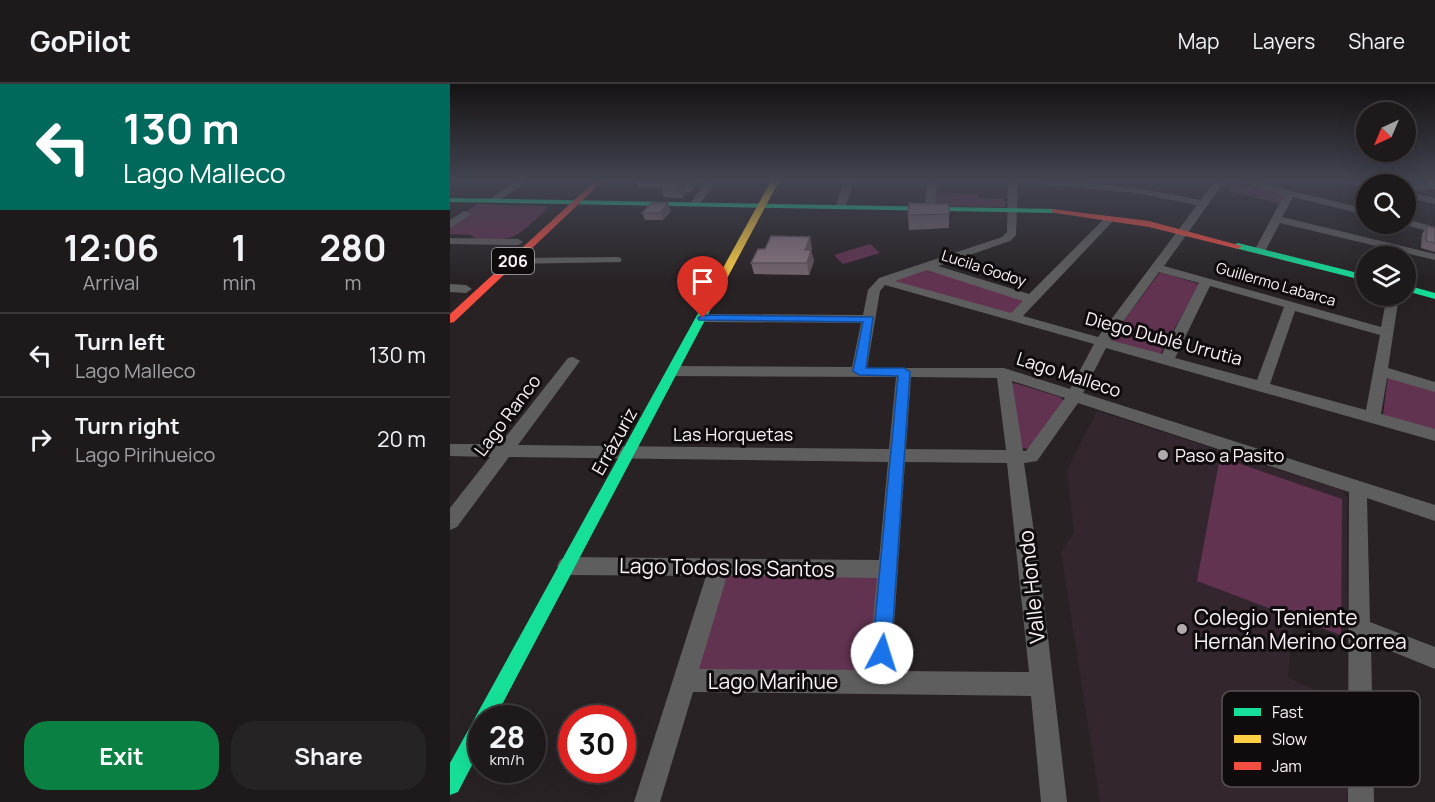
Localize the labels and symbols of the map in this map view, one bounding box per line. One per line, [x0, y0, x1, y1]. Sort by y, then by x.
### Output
north arrow [1356, 102, 1416, 162]
street label: Lucila Godoy [939, 244, 1029, 292]
road number: 206 [492, 248, 534, 274]
pin [677, 256, 728, 318]
street label: Guillermo Labarca [1214, 257, 1338, 311]
street label: Diego Dublé Urrutia [1083, 306, 1245, 370]
street label: Lago Malleco [1014, 346, 1124, 402]
street label: Lago Ranco [468, 369, 546, 461]
street label: Errázuriz [586, 403, 642, 479]
street label: Las Horquetas [673, 422, 793, 446]
place label: Paso a Pasito [1175, 443, 1284, 467]
marker: Paso a Pasito [1156, 448, 1170, 462]
street label: Valle Hondo [1011, 529, 1051, 645]
street label: Lago Todos los Santos [619, 551, 835, 583]
place label: Colegio Teniente Hernán Merino Correa [1194, 603, 1407, 655]
position arrow [850, 621, 914, 685]
marker: Colegio Teniente Hernán Merino Correa [1175, 622, 1189, 636]
street label: Lago Marihue [708, 667, 838, 695]
legend [1222, 691, 1420, 787]
text: Fast [1272, 701, 1303, 723]
speed limit sign: 30 [558, 705, 636, 783]
text: Slow [1272, 728, 1307, 750]
text: Jam [1272, 755, 1302, 777]

